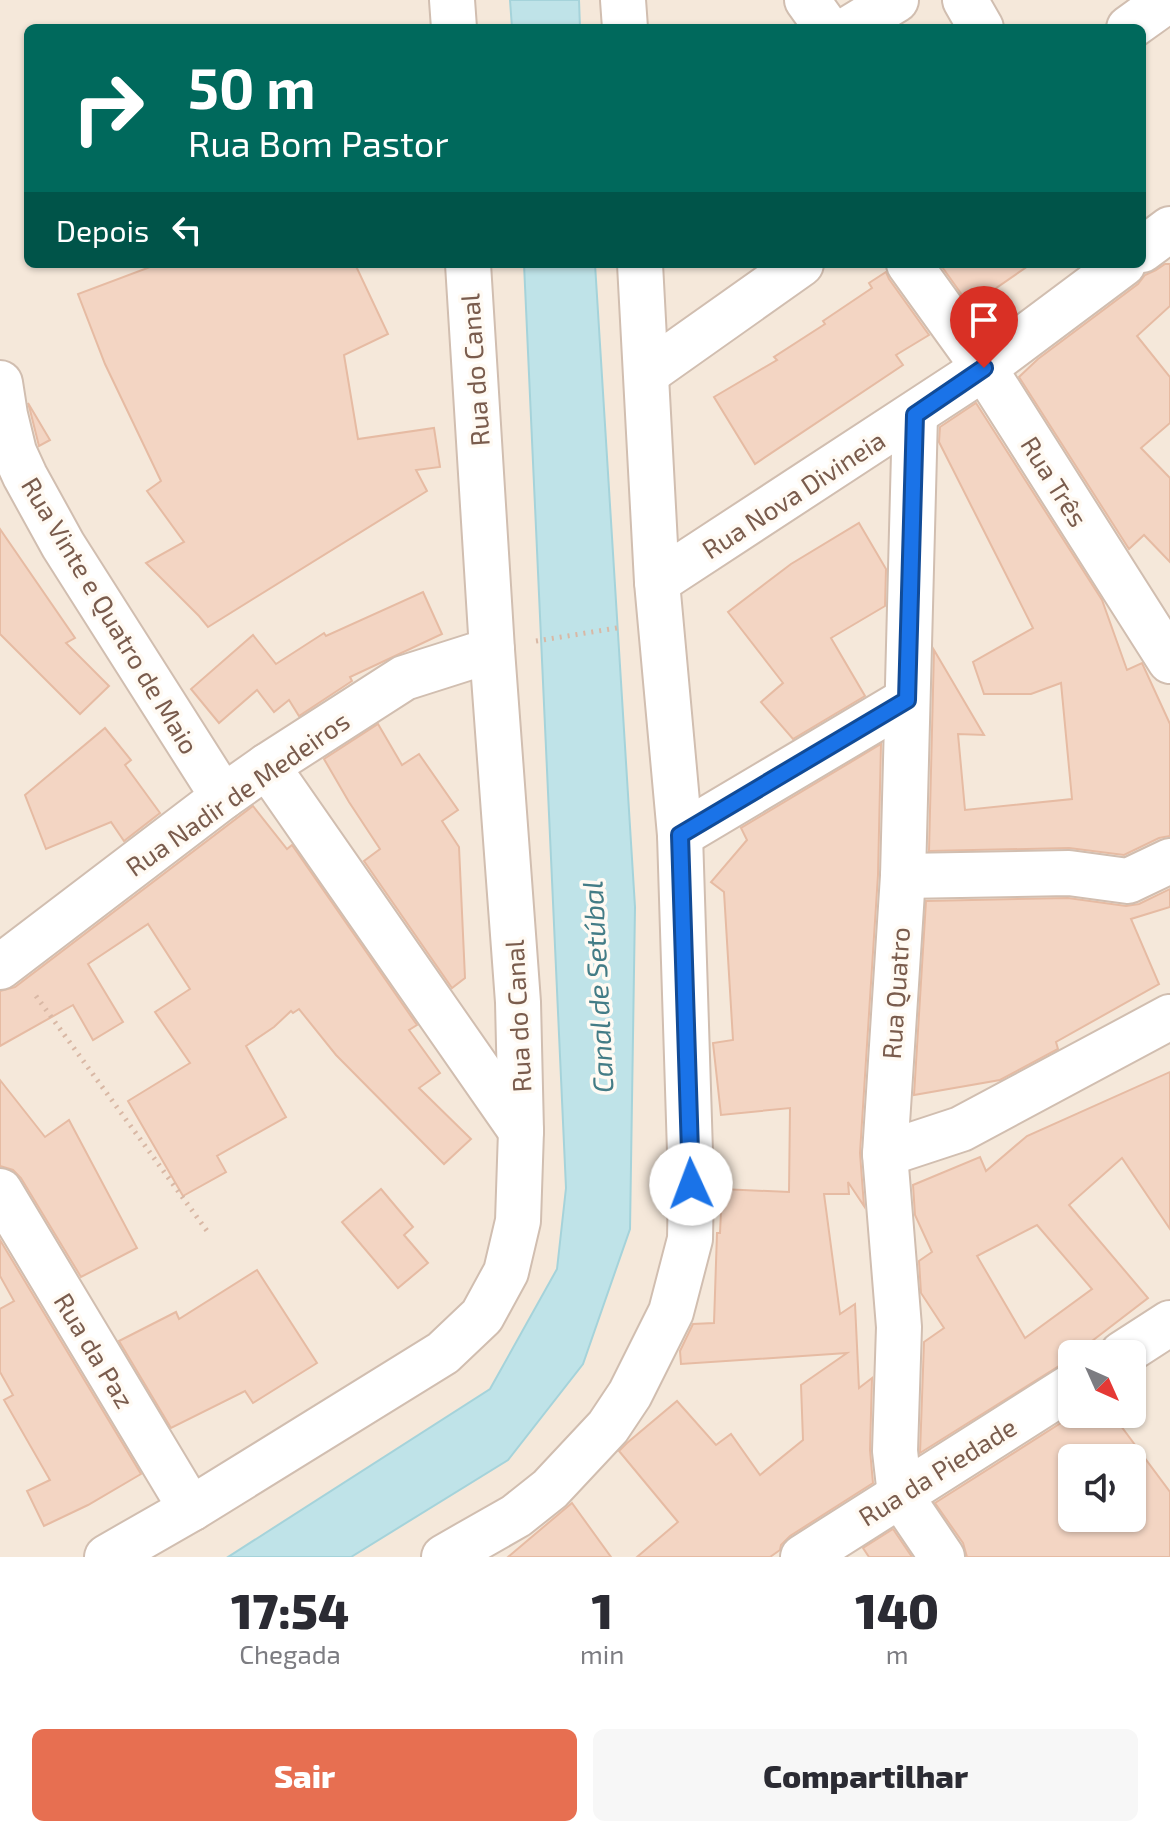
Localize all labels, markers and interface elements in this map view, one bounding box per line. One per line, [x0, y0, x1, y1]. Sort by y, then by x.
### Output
text: 50 m [188, 53, 316, 120]
icon: right [56, 56, 160, 160]
text: Rua Bom Pastor [188, 121, 449, 164]
icon: left [165, 208, 209, 252]
text: Depois [56, 212, 149, 248]
pin [950, 286, 1018, 368]
street label: Rua do Canal [453, 293, 495, 447]
icon: arrive [962, 298, 1006, 342]
street label: Rua Nova Divineia [696, 423, 890, 565]
street label: Rua Três [1015, 430, 1095, 532]
street label: Rua Vinte e Quatro de Maio [16, 471, 206, 759]
street label: Rua Nadir de Medeiros [119, 704, 355, 882]
water label: Canal de Setúbal [574, 880, 620, 1094]
street label: Rua Quatro [875, 926, 915, 1060]
street label: Rua do Canal [498, 939, 536, 1093]
position arrow [649, 1142, 733, 1226]
street label: Rua da Paz [49, 1287, 141, 1413]
north arrow [1058, 1340, 1146, 1428]
map controls [1058, 1340, 1146, 1532]
street label: Rua da Piedade [853, 1410, 1021, 1532]
button: sound [1058, 1444, 1146, 1532]
text: 17:54 [231, 1581, 349, 1639]
text: 1 [591, 1581, 613, 1639]
text: 140 [855, 1581, 939, 1639]
text: Chegada [239, 1638, 341, 1669]
text: min [580, 1638, 624, 1669]
text: m [886, 1638, 909, 1669]
button: Sair [32, 1729, 577, 1821]
button: Compartilhar [593, 1729, 1138, 1821]

